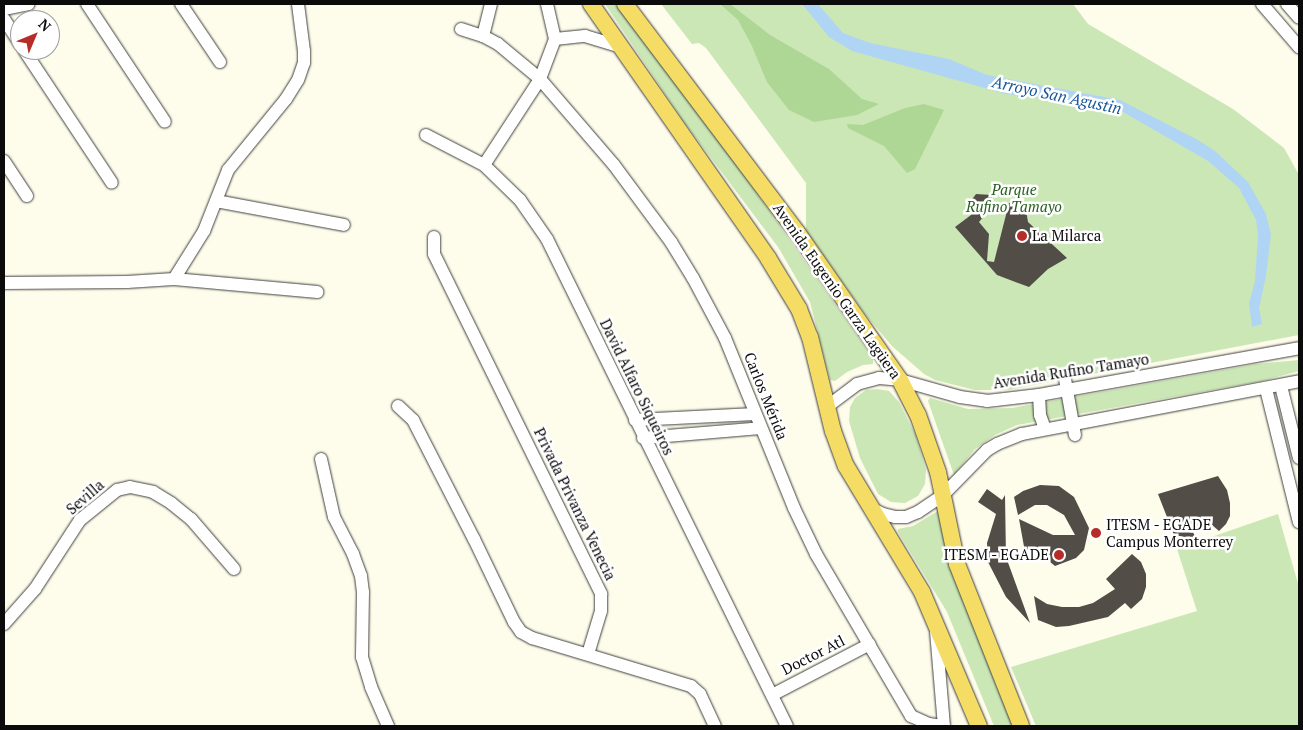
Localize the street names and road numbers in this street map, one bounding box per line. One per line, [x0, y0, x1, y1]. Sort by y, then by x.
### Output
street label: Avenida Eugenio Garza Lagüera [769, 200, 905, 382]
street label: David Alfaro Siqueiros [596, 316, 678, 458]
street label: Carlos Mérida [740, 350, 792, 442]
street label: Avenida Rufino Tamayo [992, 350, 1150, 392]
street label: Privada Privanza Venecia [530, 425, 620, 583]
street label: Sevilla [62, 476, 108, 518]
street label: Doctor Atl [778, 631, 848, 679]

